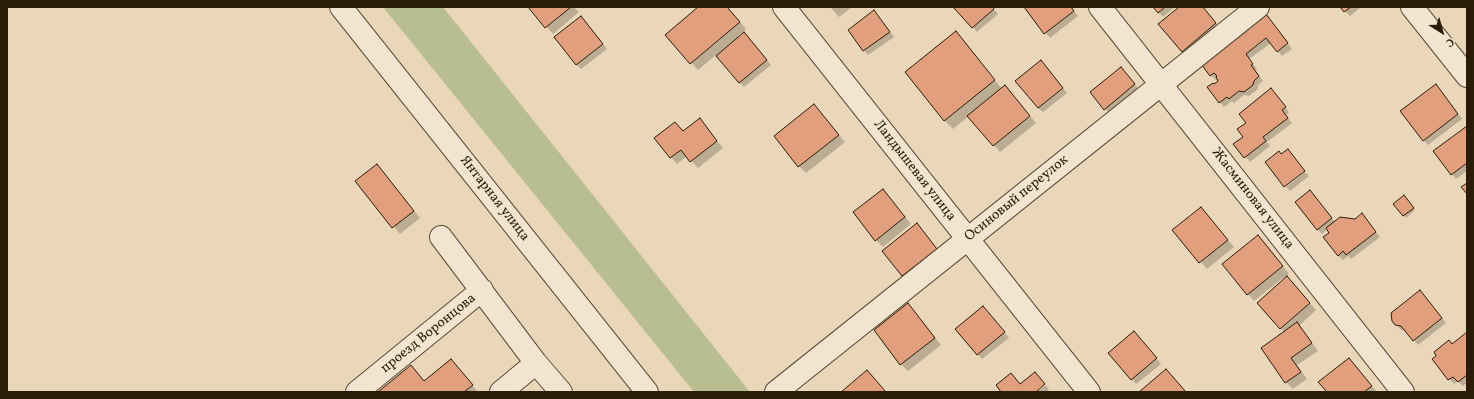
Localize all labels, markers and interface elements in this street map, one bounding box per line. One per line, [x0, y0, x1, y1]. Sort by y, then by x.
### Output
north arrow [1422, 12, 1462, 52]
text: С [1442, 34, 1457, 50]
street label: Ландышевая улица [869, 117, 959, 225]
street label: Жасминовая улица [1207, 145, 1297, 253]
street label: Осиновый переулок [962, 152, 1072, 246]
street label: Янтарная улица [455, 153, 533, 245]
street label: проезд Воронцова [378, 291, 480, 377]

